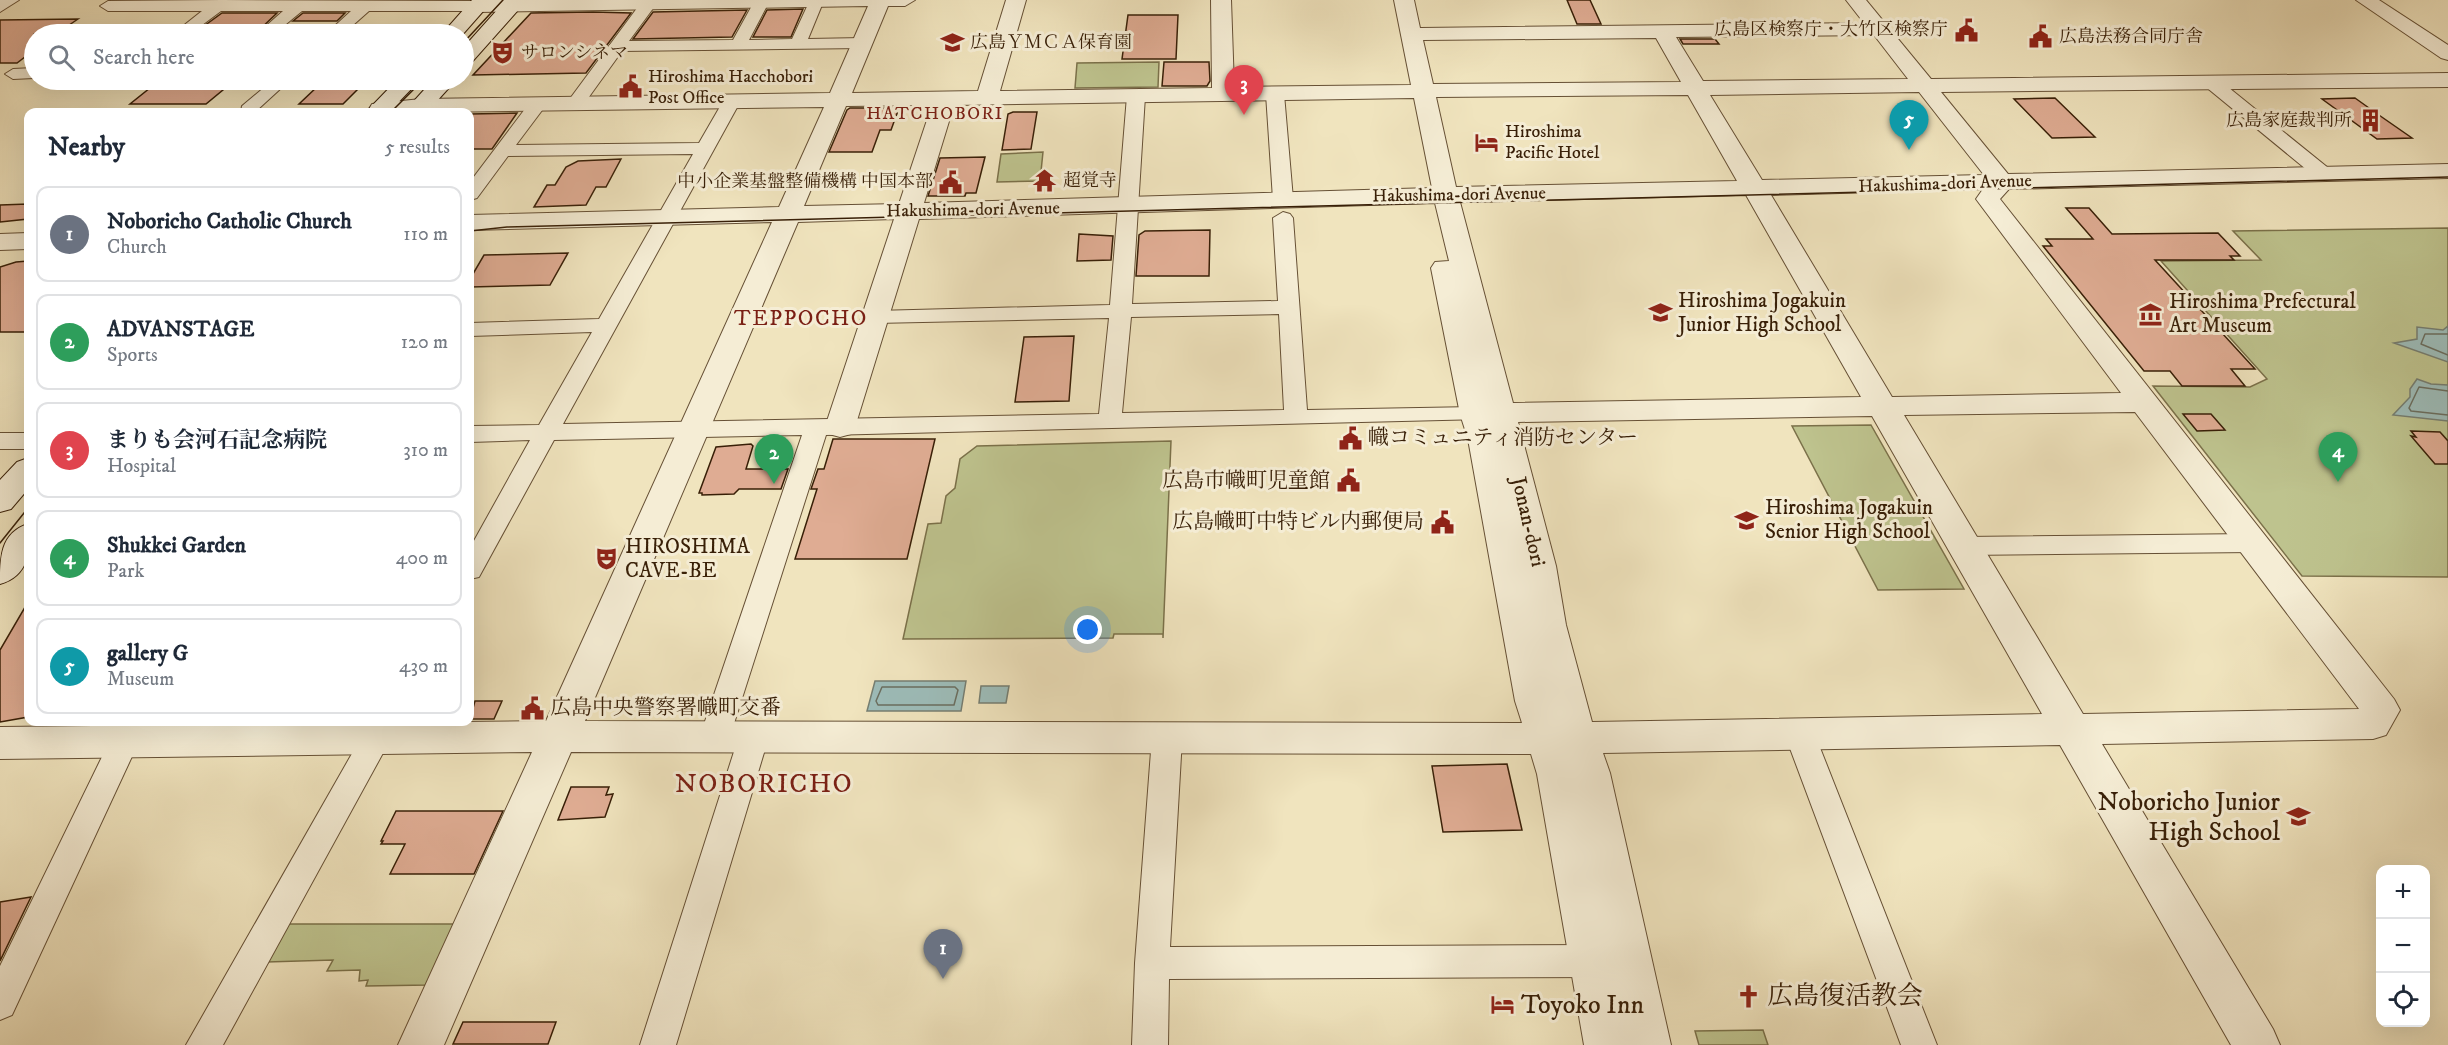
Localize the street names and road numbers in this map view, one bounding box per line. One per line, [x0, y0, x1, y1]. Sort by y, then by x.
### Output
street label: Hakushima-dori Avenue [1858, 170, 2032, 198]
street label: Hakushima-dori Avenue [1372, 182, 1546, 208]
street label: Hakushima-dori Avenue [886, 197, 1060, 223]
street label: Jonan-dori [1505, 473, 1551, 569]

